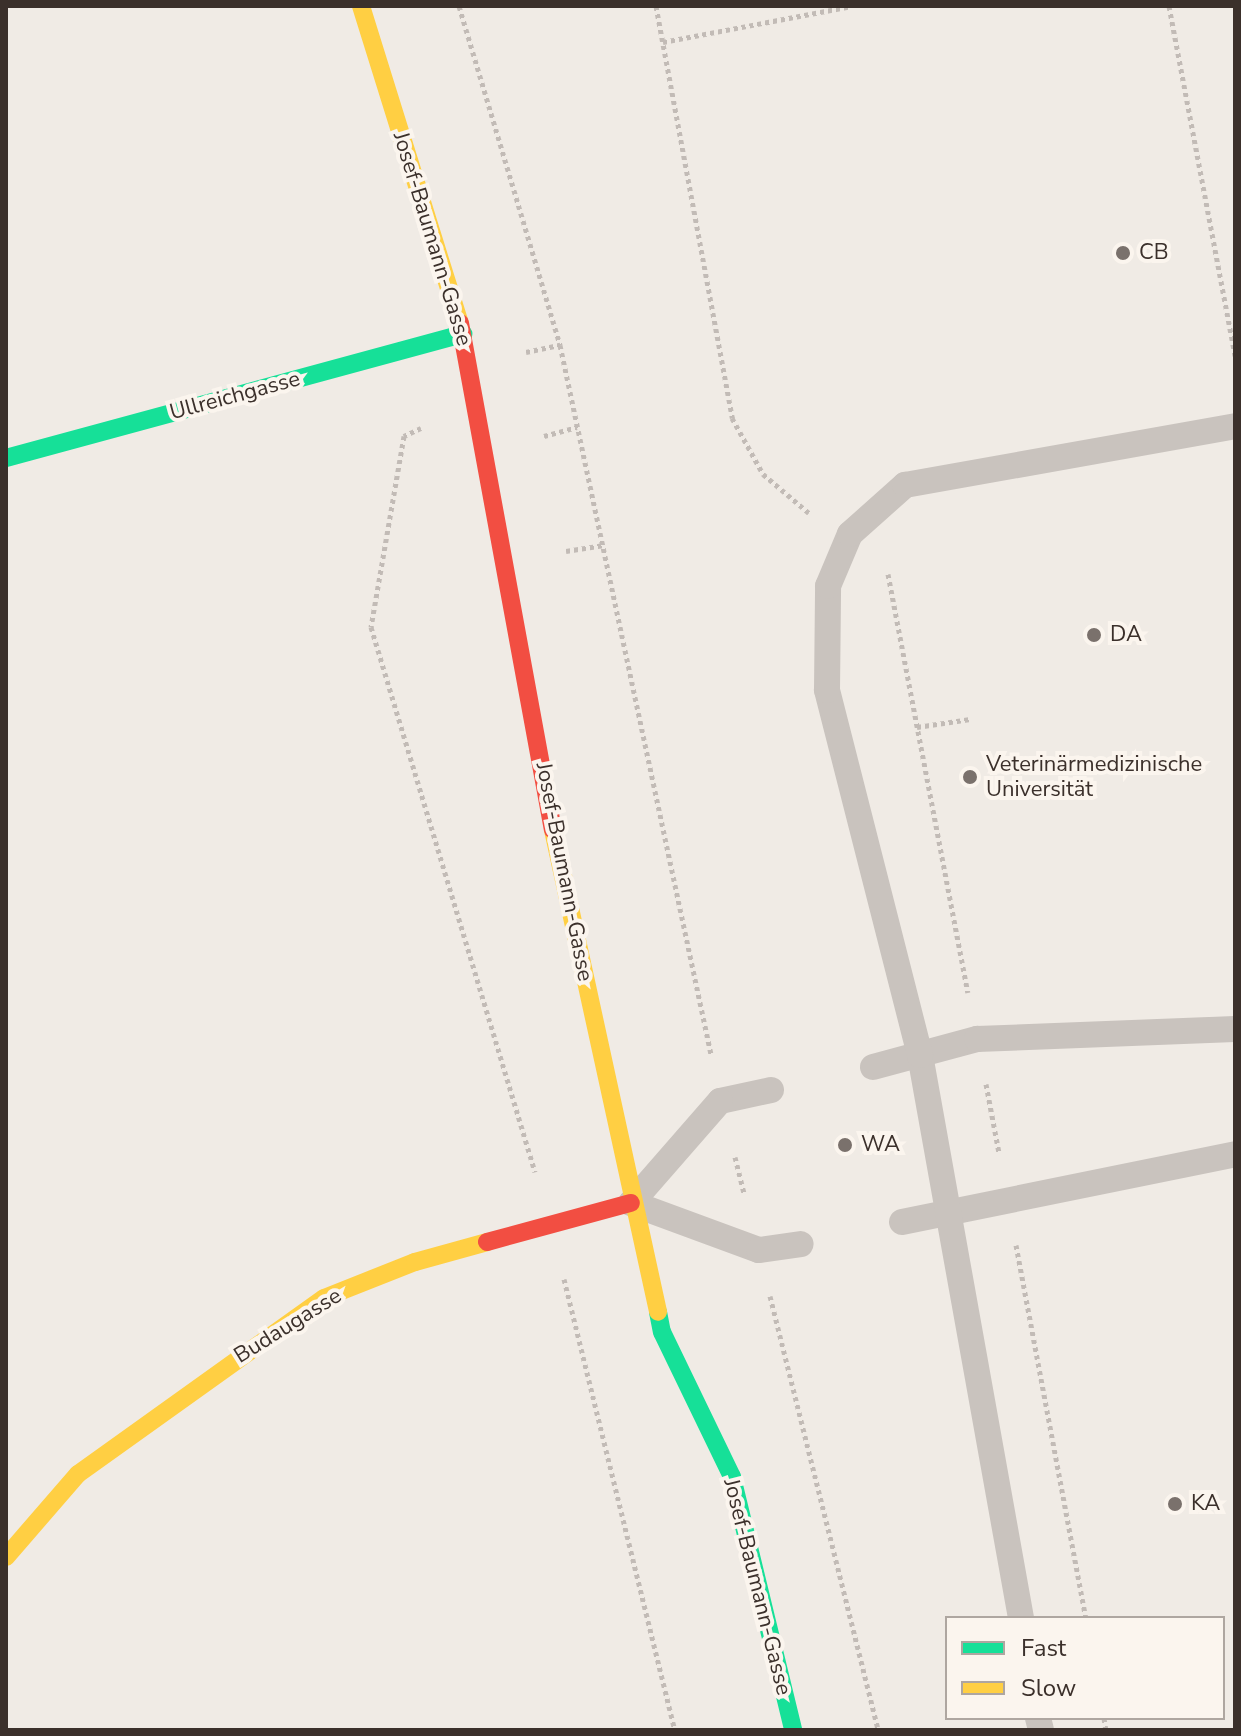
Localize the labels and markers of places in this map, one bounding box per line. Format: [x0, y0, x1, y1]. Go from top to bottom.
place label: CB [1139, 240, 1169, 266]
marker: CB [1114, 244, 1132, 262]
place label: DA [1110, 622, 1142, 648]
marker: DA [1085, 626, 1103, 644]
place label: Veterinärmedizinische Universität [986, 751, 1202, 802]
marker: Veterinärmedizinische Universität [961, 768, 979, 786]
place label: WA [861, 1132, 900, 1158]
marker: WA [836, 1136, 854, 1154]
place label: KA [1191, 1491, 1220, 1517]
marker: KA [1166, 1495, 1184, 1513]

